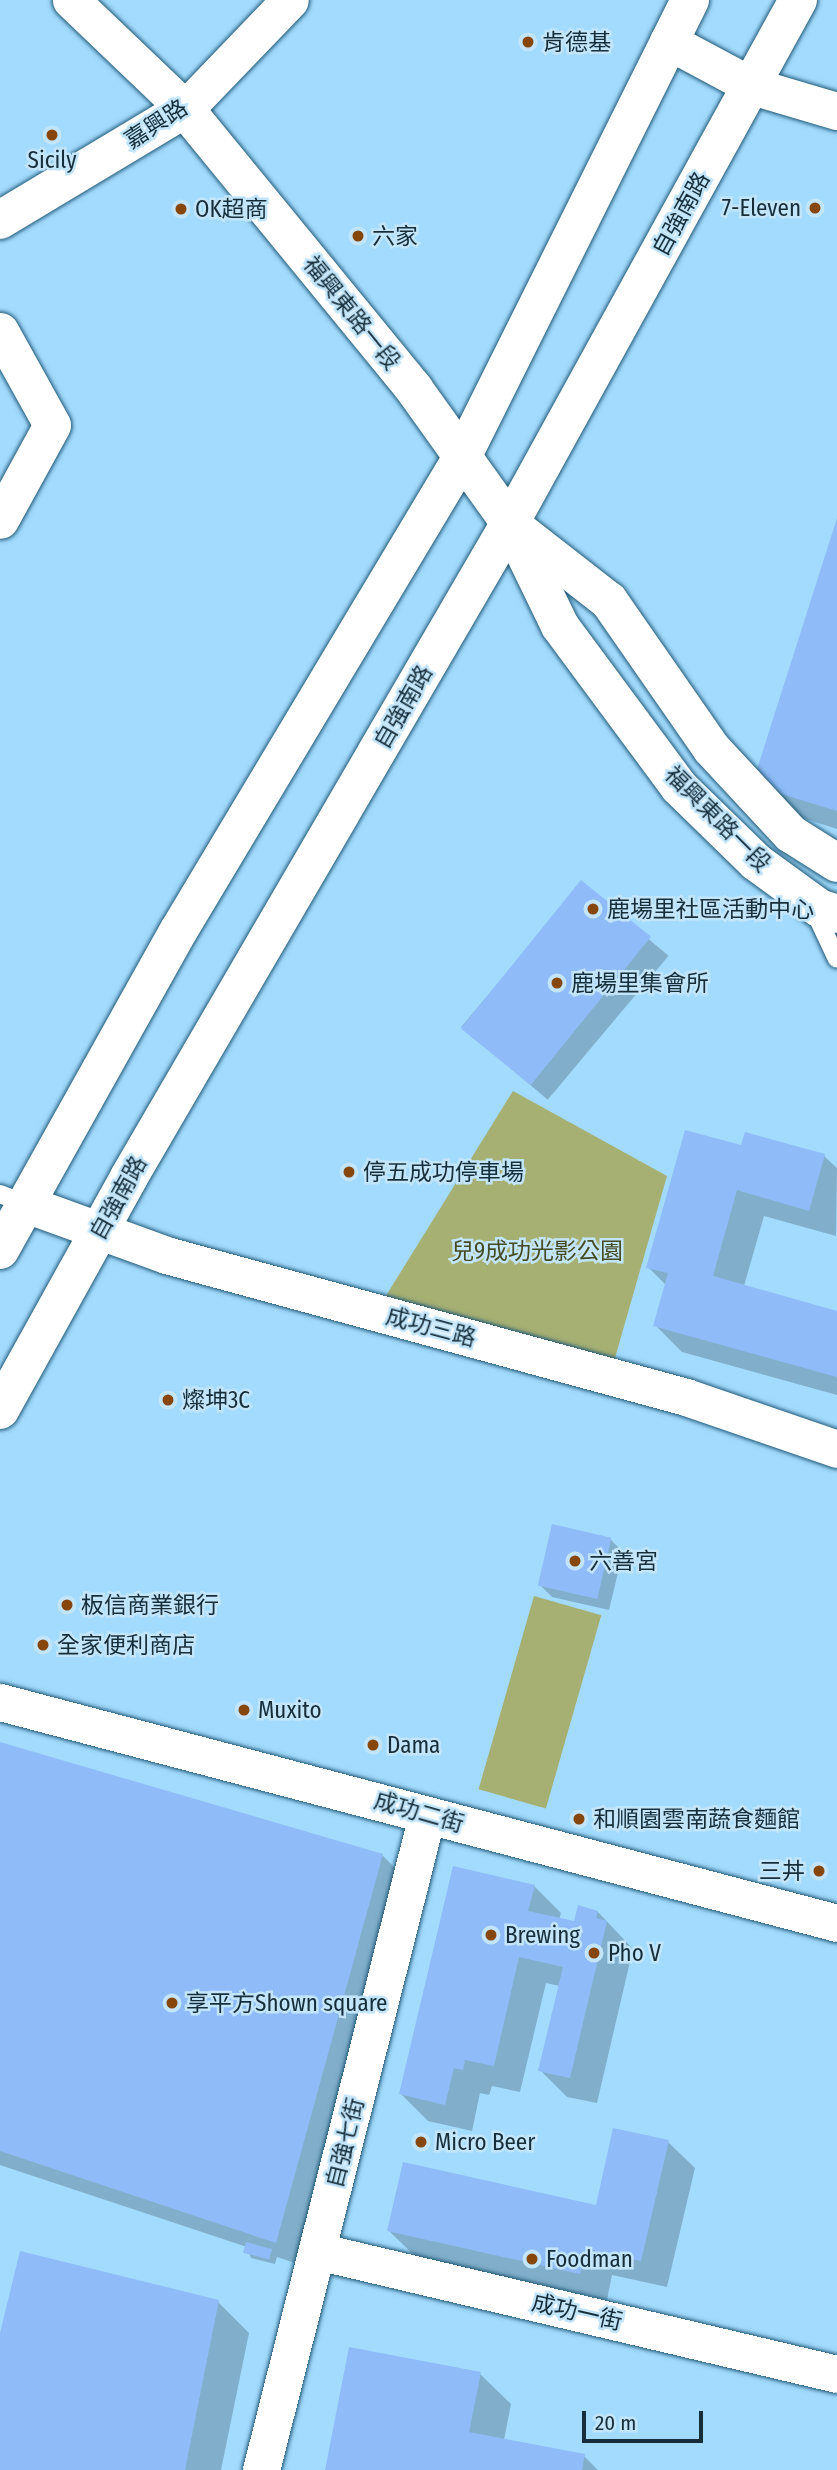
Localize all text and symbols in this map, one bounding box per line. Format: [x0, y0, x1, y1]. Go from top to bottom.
place label: 肯德基 [542, 28, 611, 56]
marker: 肯德基 [520, 34, 536, 50]
street label: 嘉興路 [120, 94, 192, 154]
marker: Sicily [44, 127, 60, 143]
place label: Sicily [28, 146, 76, 174]
street label: 自強南路 [647, 167, 715, 261]
place label: 7-Eleven [722, 194, 801, 222]
place label: OK超商 [195, 195, 268, 223]
marker: 7-Eleven [807, 200, 823, 216]
marker: OK超商 [173, 201, 189, 217]
place label: 六家 [372, 222, 418, 250]
marker: 六家 [350, 228, 366, 244]
street label: 福興東路一段 [298, 251, 406, 375]
street label: 自強南路 [368, 660, 438, 754]
street label: 福興東路一段 [659, 760, 777, 878]
place label: 鹿場里社區活動中心 [607, 895, 814, 923]
marker: 鹿場里社區活動中心 [585, 901, 601, 917]
place label: 鹿場里集會所 [571, 969, 709, 997]
marker: 鹿場里集會所 [549, 975, 565, 991]
street label: 自強南路 [84, 1151, 152, 1245]
place label: 停五成功停車場 [363, 1158, 524, 1186]
marker: 停五成功停車場 [341, 1164, 357, 1180]
park label: 兒9成功光影公園 [451, 1237, 623, 1265]
street label: 成功三路 [383, 1302, 479, 1352]
place label: 燦坤3C [182, 1386, 250, 1414]
marker: 燦坤3C [160, 1392, 176, 1408]
place label: 六善宮 [589, 1547, 658, 1575]
marker: 六善宮 [567, 1553, 583, 1569]
place label: 板信商業銀行 [81, 1591, 219, 1619]
marker: 板信商業銀行 [59, 1597, 75, 1613]
place label: 全家便利商店 [57, 1631, 195, 1659]
marker: 全家便利商店 [35, 1637, 51, 1653]
place label: Muxito [258, 1696, 322, 1724]
marker: Muxito [236, 1702, 252, 1718]
place label: Dama [387, 1731, 440, 1759]
marker: Dama [365, 1737, 381, 1753]
street label: 成功二街 [371, 1786, 467, 1838]
place label: 和順園雲南蔬食麵館 [593, 1805, 800, 1833]
marker: 和順園雲南蔬食麵館 [571, 1811, 587, 1827]
place label: 三丼 [759, 1857, 805, 1885]
marker: 三丼 [811, 1863, 827, 1879]
place label: Brewing [505, 1921, 580, 1949]
marker: Brewing [483, 1927, 499, 1943]
place label: Pho V [608, 1939, 661, 1967]
marker: Pho V [586, 1945, 602, 1961]
place label: 享平方Shown square [186, 1989, 387, 2017]
marker: 享平方Shown square [164, 1995, 180, 2011]
street label: 自強七街 [320, 2095, 370, 2191]
place label: Micro Beer [435, 2128, 535, 2156]
marker: Micro Beer [413, 2134, 429, 2150]
place label: Foodman [546, 2245, 633, 2273]
marker: Foodman [524, 2251, 540, 2267]
street label: 成功一街 [529, 2288, 625, 2336]
scale bar [585, 2396, 706, 2440]
text: 20 m [595, 2410, 636, 2436]

